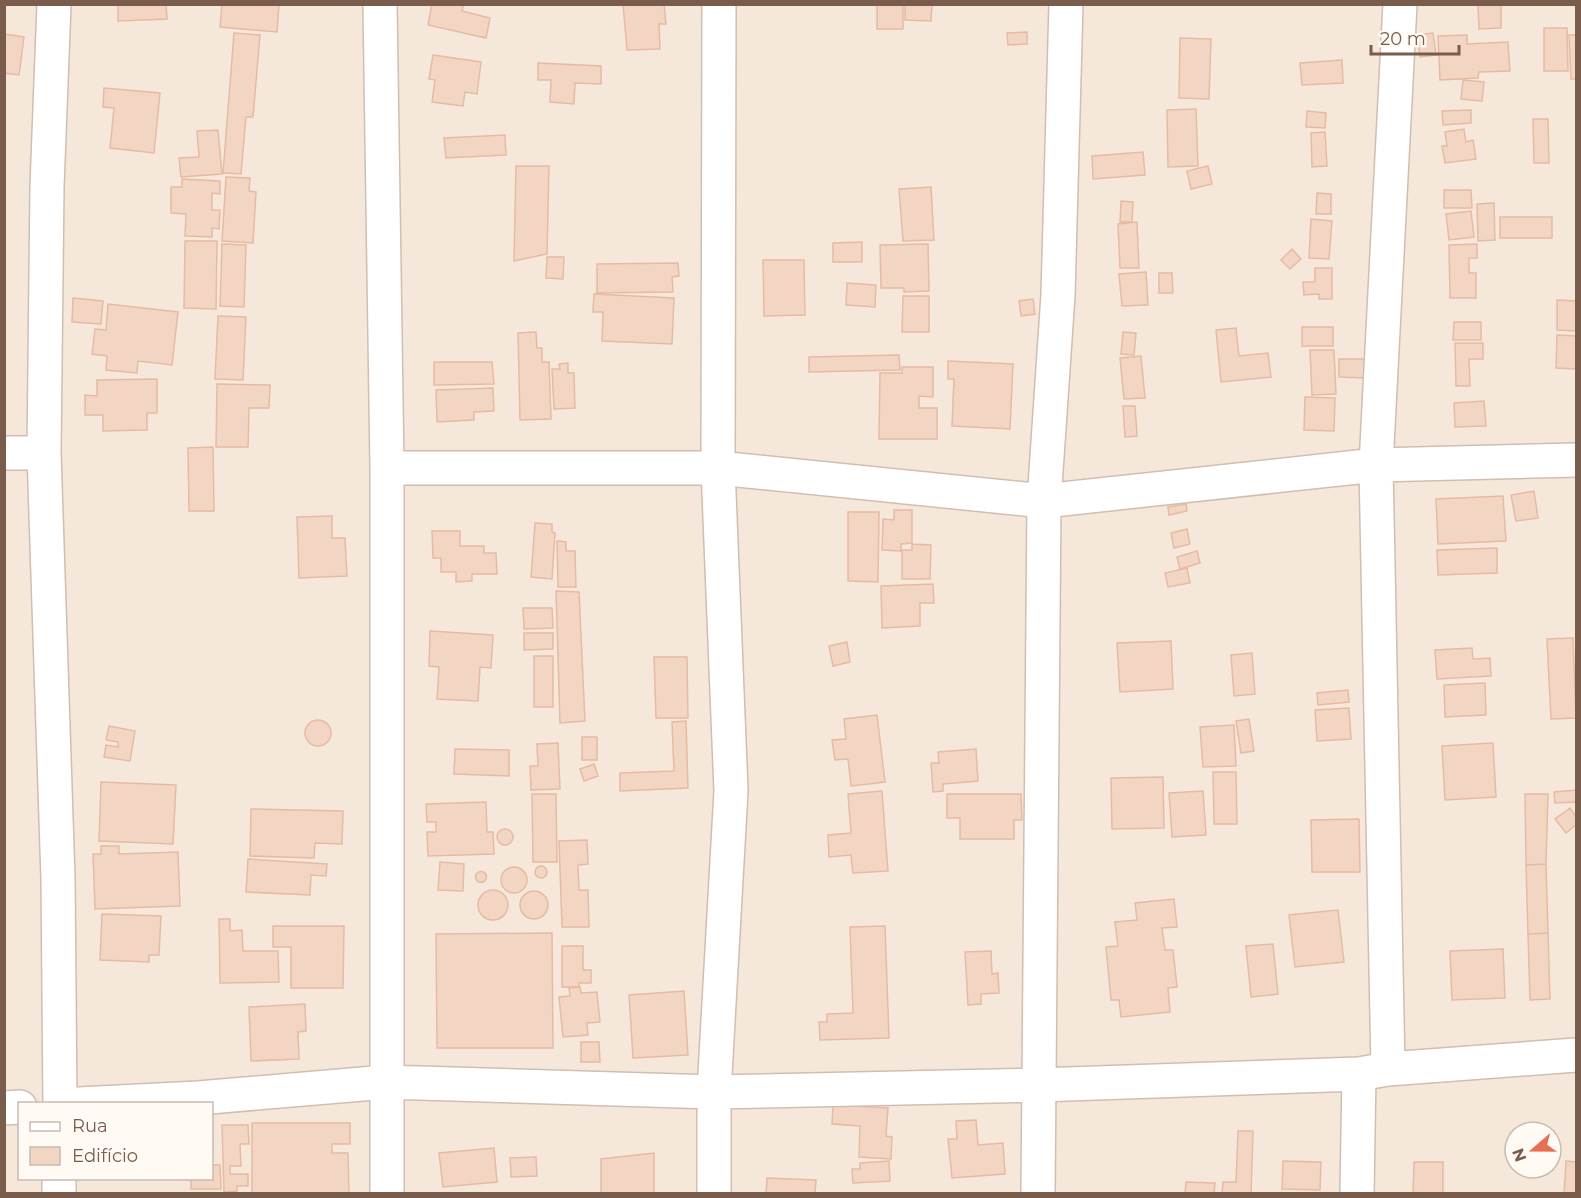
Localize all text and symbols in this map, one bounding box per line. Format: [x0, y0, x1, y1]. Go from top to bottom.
scale bar [1371, 18, 1460, 56]
text: 20 m [1380, 28, 1426, 50]
legend [18, 1102, 213, 1180]
text: Rua [72, 1115, 108, 1137]
north arrow [1503, 1120, 1563, 1180]
text: Edifício [72, 1145, 138, 1167]
text: N [1508, 1146, 1531, 1164]

